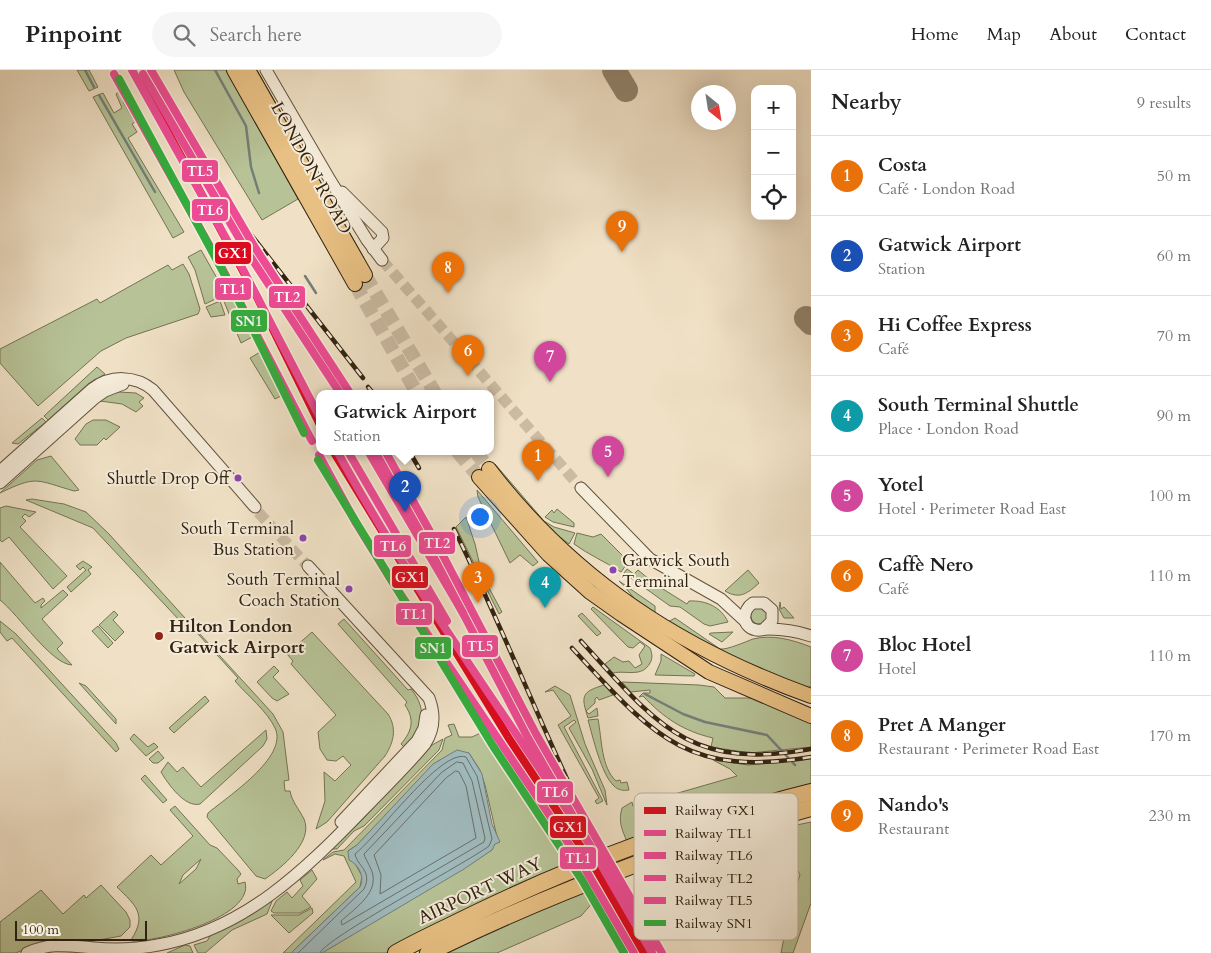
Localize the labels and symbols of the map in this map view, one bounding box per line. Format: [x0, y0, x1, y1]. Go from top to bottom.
north arrow [691, 85, 736, 130]
street label: LONDON ROAD [264, 97, 358, 239]
line badge: TL5 [181, 159, 219, 183]
text: TL5 [187, 162, 213, 181]
line badge: TL6 [191, 198, 229, 222]
text: TL6 [197, 201, 223, 220]
pin: 9 [606, 211, 638, 252]
line badge: GX1 [214, 241, 252, 265]
text: GX1 [218, 244, 248, 263]
pin: 8 [432, 252, 464, 293]
line badge: TL1 [214, 277, 252, 301]
text: TL1 [220, 280, 246, 299]
line badge: TL2 [268, 285, 306, 309]
text: TL2 [274, 288, 300, 307]
line badge: SN1 [230, 309, 268, 333]
text: SN1 [236, 312, 262, 331]
pin: 6 [452, 335, 484, 376]
pin: 7 [534, 341, 566, 382]
pin: 5 [592, 436, 624, 477]
pin: 1 [522, 440, 554, 481]
place label: Shuttle Drop Off [107, 467, 232, 490]
pin: 2 [389, 471, 421, 512]
marker: Shuttle Drop Off [233, 473, 243, 483]
your location [467, 504, 493, 530]
place label: South Terminal Bus Station [181, 517, 295, 561]
line badge: TL2 [418, 531, 456, 555]
marker: South Terminal Bus Station [298, 533, 308, 543]
line badge: TL6 [373, 534, 412, 558]
text: TL2 [424, 534, 450, 553]
text: TL6 [380, 537, 406, 556]
place label: Gatwick South Terminal [622, 549, 730, 593]
pin: 3 [462, 562, 494, 603]
line badge: GX1 [391, 565, 429, 589]
marker: Gatwick South Terminal [608, 565, 618, 575]
pin: 4 [529, 567, 561, 608]
place label: South Terminal Coach Station [227, 568, 341, 612]
text: GX1 [395, 568, 425, 587]
marker: South Terminal Coach Station [344, 584, 354, 594]
line badge: TL1 [395, 602, 433, 626]
text: TL1 [401, 605, 427, 624]
place label: Hilton London Gatwick Airport [169, 614, 305, 660]
marker: Hilton London Gatwick Airport [153, 630, 165, 642]
line badge: TL5 [461, 634, 499, 658]
line badge: SN1 [414, 636, 452, 660]
text: TL5 [467, 637, 493, 656]
text: SN1 [420, 639, 446, 658]
line badge: TL6 [536, 780, 574, 804]
text: TL6 [542, 783, 568, 802]
legend [634, 793, 798, 940]
text: Railway GX1 [675, 801, 756, 820]
line badge: GX1 [549, 815, 587, 839]
text: GX1 [553, 818, 583, 837]
text: Railway TL1 [675, 824, 753, 843]
line badge: TL1 [559, 846, 597, 870]
text: Railway TL6 [675, 846, 753, 865]
text: TL1 [565, 849, 591, 868]
street label: AIRPORT WAY [414, 851, 547, 931]
text: Railway TL2 [675, 869, 753, 888]
text: Railway TL5 [675, 891, 753, 910]
text: Railway SN1 [675, 914, 753, 933]
scale bar [15, 918, 148, 941]

